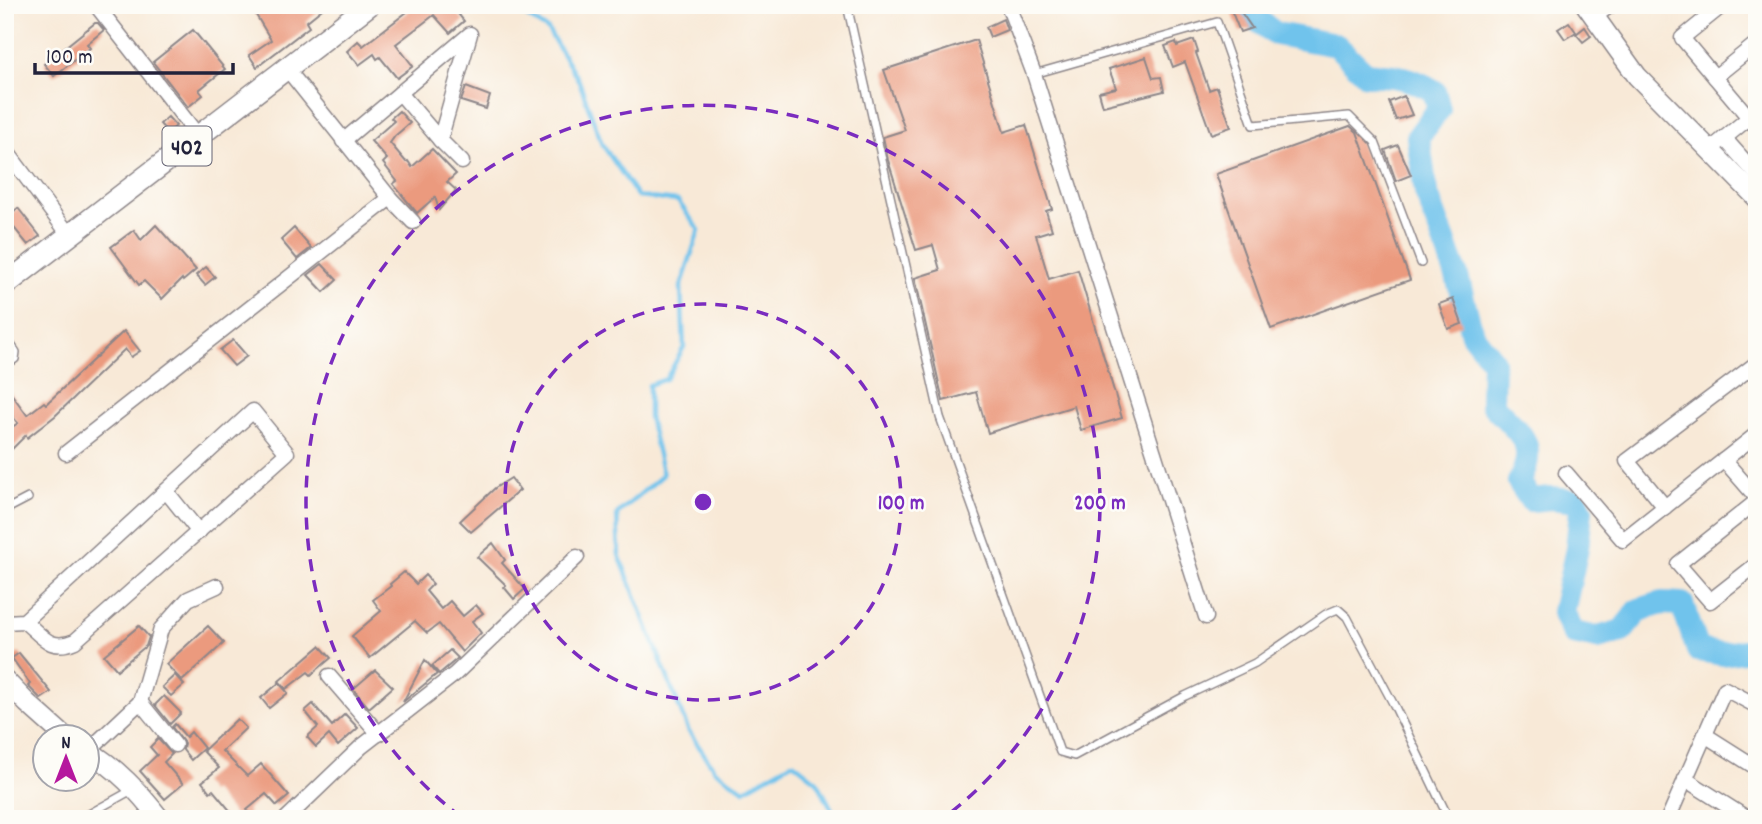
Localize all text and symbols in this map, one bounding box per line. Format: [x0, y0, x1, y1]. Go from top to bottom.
scale bar [35, 32, 233, 76]
text: 100 m [46, 44, 93, 74]
road number: 402 [162, 127, 212, 166]
centre of rings [691, 490, 715, 514]
text: 100 m [878, 490, 924, 520]
text: 200 m [1074, 490, 1126, 520]
north arrow [32, 722, 102, 792]
text: N [61, 731, 71, 758]

